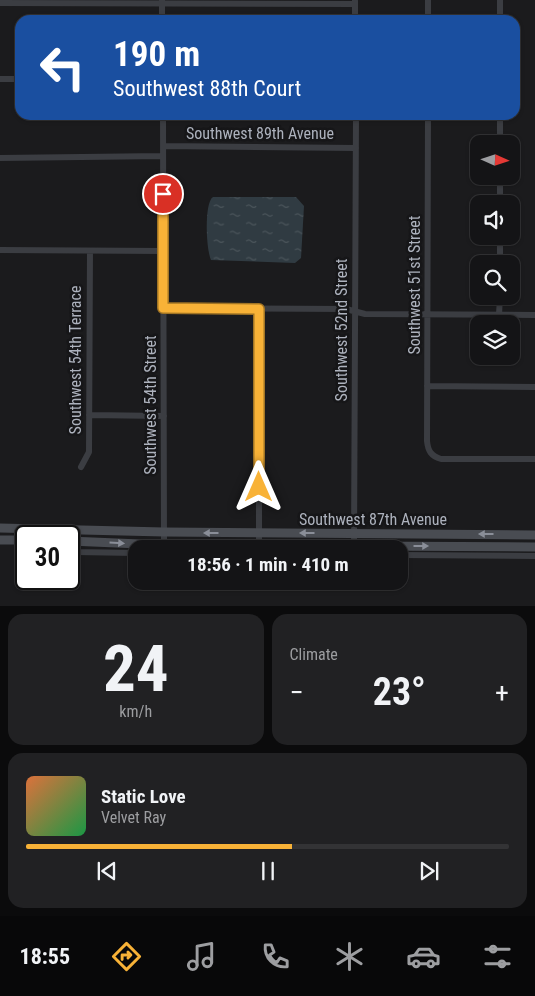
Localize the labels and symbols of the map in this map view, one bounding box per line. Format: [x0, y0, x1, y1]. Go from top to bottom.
street label: Southwest 89th Avenue [186, 124, 334, 143]
north arrow [470, 135, 520, 185]
pin [142, 173, 184, 215]
street label: Southwest 51st Street [405, 215, 424, 355]
street label: Southwest 52nd Street [332, 258, 351, 401]
street label: Southwest 54th Terrace [66, 286, 85, 434]
street label: Southwest 54th Street [141, 335, 160, 475]
position arrow [232, 460, 284, 512]
street label: Southwest 87th Avenue [299, 510, 447, 529]
speed limit sign: 30 [15, 525, 80, 590]
one-way arrow [203, 529, 219, 537]
one-way arrow [298, 529, 314, 537]
one-way arrow [478, 530, 494, 538]
one-way arrow [109, 540, 125, 548]
one-way arrow [413, 542, 429, 550]

